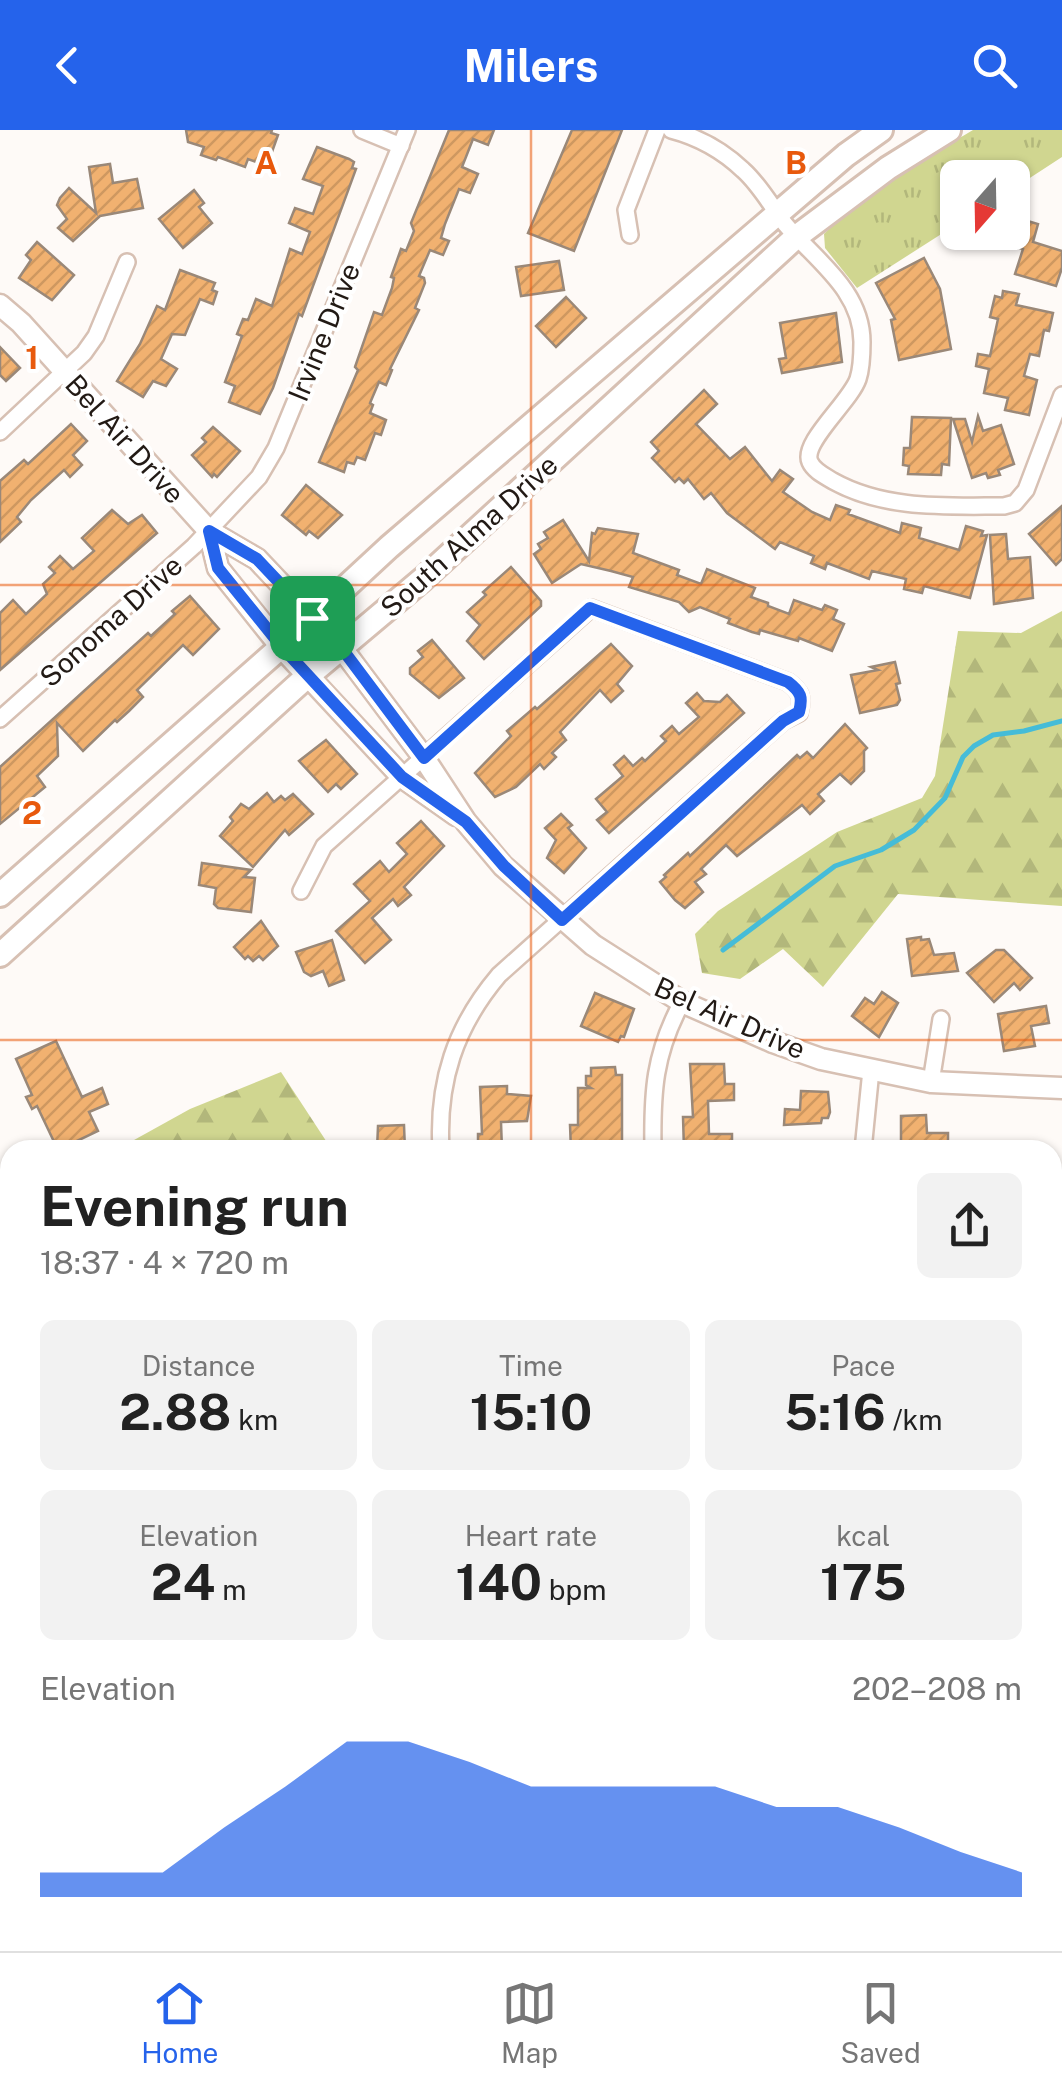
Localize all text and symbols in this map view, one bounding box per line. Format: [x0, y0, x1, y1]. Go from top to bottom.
icon: back [40, 38, 95, 93]
icon: search [967, 38, 1022, 93]
text: Milers [463, 39, 599, 92]
text: A [254, 144, 278, 181]
text: B [785, 144, 807, 181]
north arrow [940, 160, 1030, 250]
map controls [940, 160, 1030, 250]
street label: Irvine Drive [281, 258, 366, 406]
text: 1 [25, 339, 39, 376]
street label: Bel Air Drive [59, 368, 192, 510]
street label: South Alma Drive [374, 448, 564, 624]
street label: Sonoma Drive [33, 548, 189, 693]
pin [270, 576, 355, 661]
icon: arrive [285, 591, 340, 646]
text: 2 [22, 794, 42, 831]
street label: Bel Air Drive [650, 970, 811, 1066]
button: share [917, 1173, 1022, 1278]
text: Evening run [40, 1174, 349, 1238]
text: 18:37 · 4 × 720 m [40, 1244, 289, 1281]
text: Distance [142, 1349, 255, 1382]
text: Time [499, 1349, 563, 1382]
text: Pace [831, 1349, 895, 1382]
text: 2.88 [119, 1382, 231, 1441]
text: 15:10 [470, 1382, 592, 1441]
text: 5:16 [784, 1382, 886, 1441]
text: km [231, 1403, 278, 1436]
text: /km [886, 1403, 942, 1436]
text: Elevation [139, 1519, 258, 1552]
text: Heart rate [465, 1519, 597, 1552]
text: kcal [836, 1519, 890, 1552]
text: 24 [151, 1552, 215, 1611]
text: 140 [456, 1552, 542, 1611]
text: 175 [820, 1552, 907, 1611]
text: m [215, 1573, 246, 1606]
text: bpm [542, 1573, 606, 1606]
text: Elevation [40, 1670, 176, 1707]
text: 202–208 m [852, 1670, 1022, 1707]
tab: Home [141, 1976, 218, 2069]
tab: Map [501, 1976, 558, 2069]
tab: Saved [841, 1976, 921, 2069]

